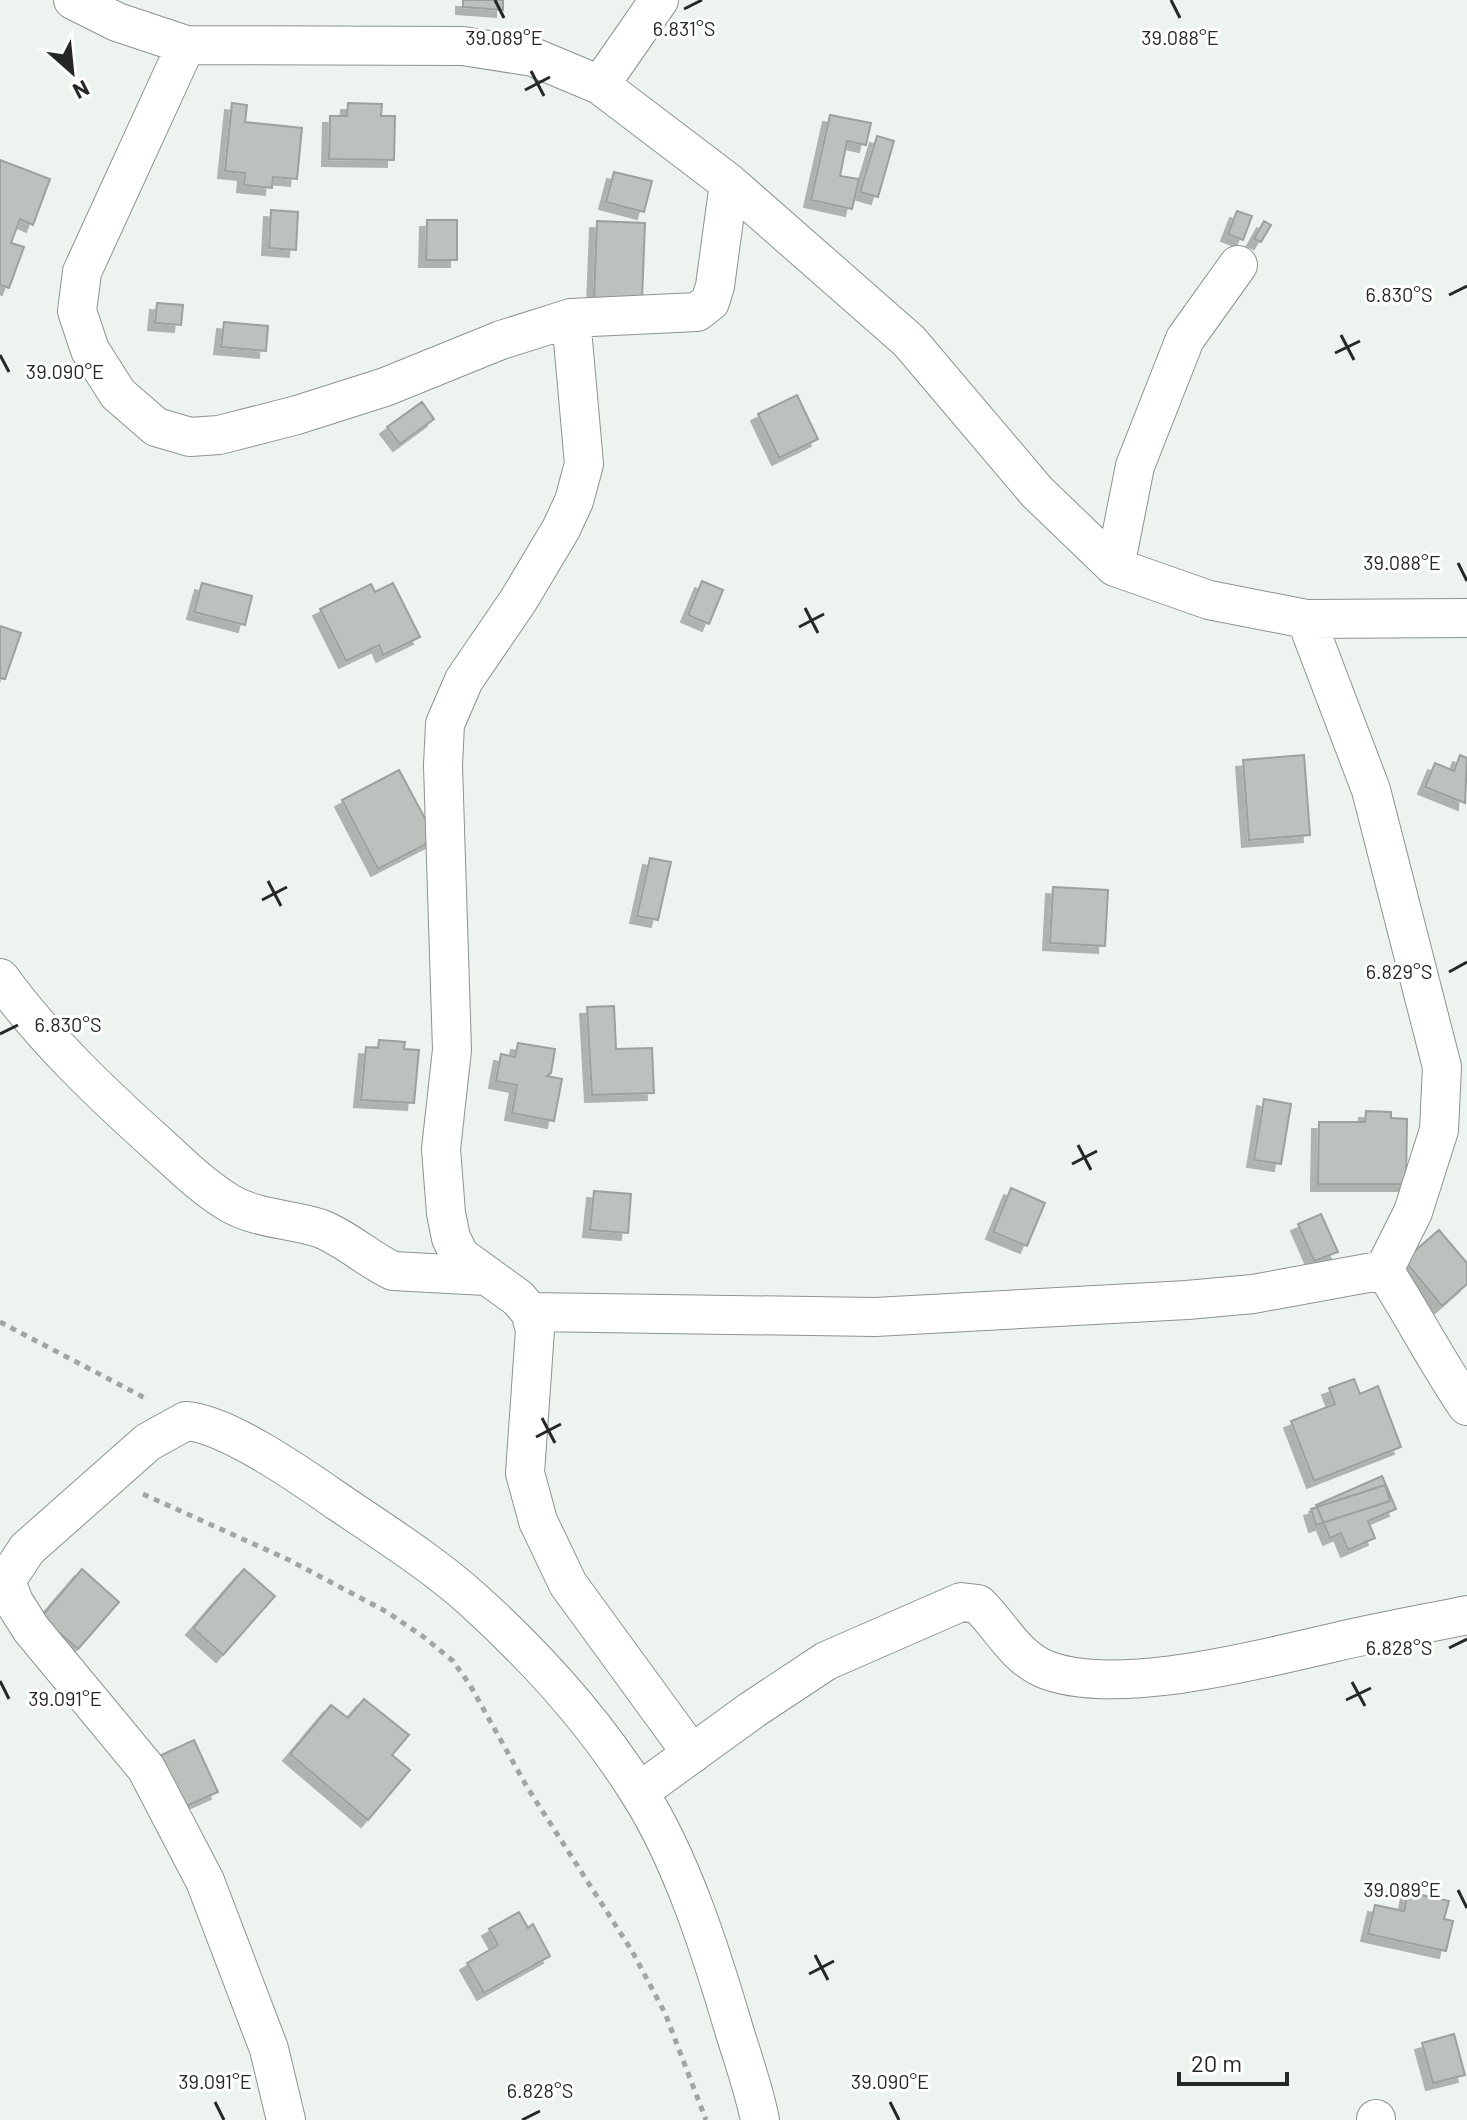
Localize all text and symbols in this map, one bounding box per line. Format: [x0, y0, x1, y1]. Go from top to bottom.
text: 6.831°S [653, 16, 715, 40]
text: 39.089°E [465, 25, 543, 49]
text: 39.088°E [1141, 25, 1219, 49]
north arrow [32, 32, 112, 112]
text: N [69, 76, 94, 106]
text: 6.830°S [1365, 282, 1433, 306]
text: 39.090°E [26, 359, 104, 383]
text: 39.088°E [1363, 550, 1441, 574]
text: 6.829°S [1366, 959, 1432, 983]
text: 6.830°S [34, 1012, 102, 1036]
text: 6.828°S [1366, 1635, 1432, 1659]
text: 39.091°E [28, 1686, 102, 1710]
text: 39.089°E [1363, 1877, 1441, 1901]
scale bar [1179, 2036, 1287, 2086]
text: 20 m [1191, 2048, 1242, 2077]
text: 39.091°E [178, 2069, 252, 2093]
text: 39.090°E [851, 2069, 929, 2093]
text: 6.828°S [507, 2078, 573, 2102]

